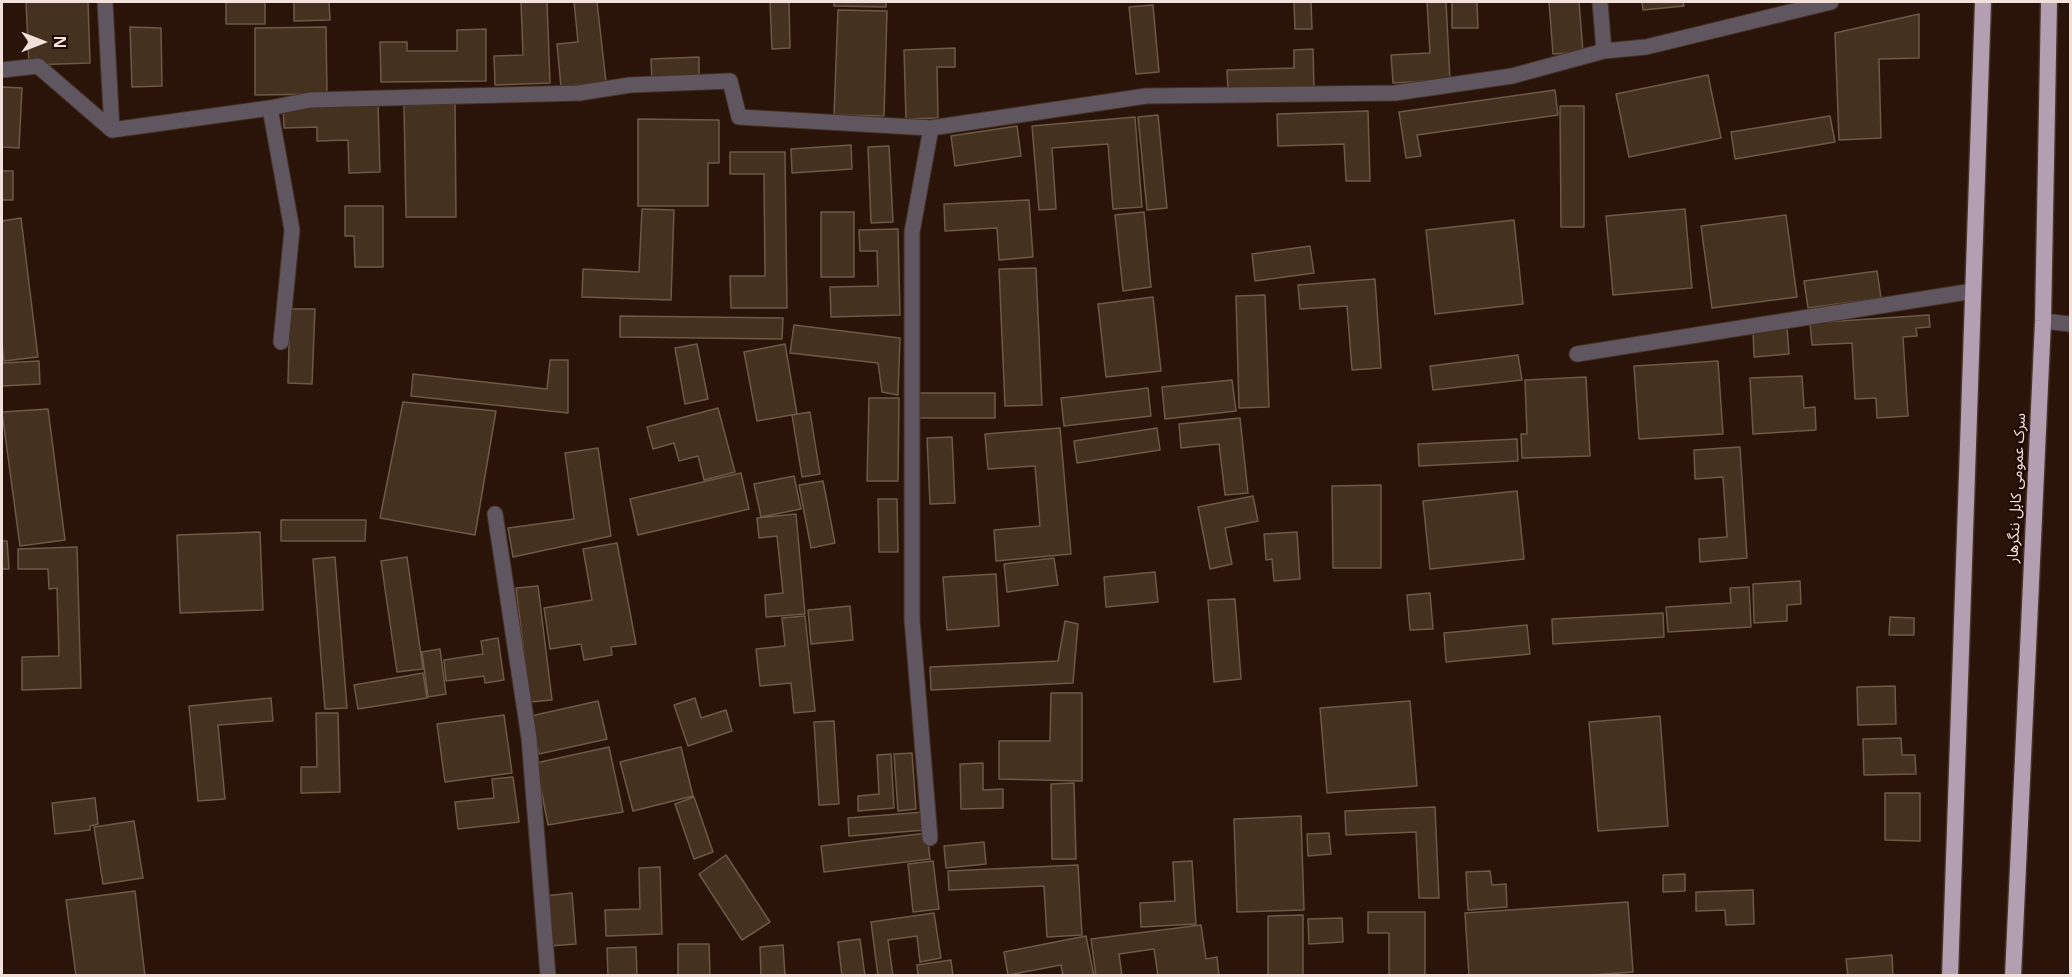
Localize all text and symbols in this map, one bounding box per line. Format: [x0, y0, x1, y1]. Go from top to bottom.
north arrow [12, 12, 72, 72]
text: N [49, 35, 71, 49]
street label: سرک عمومی کابل ننگرهار [2004, 412, 2030, 564]

